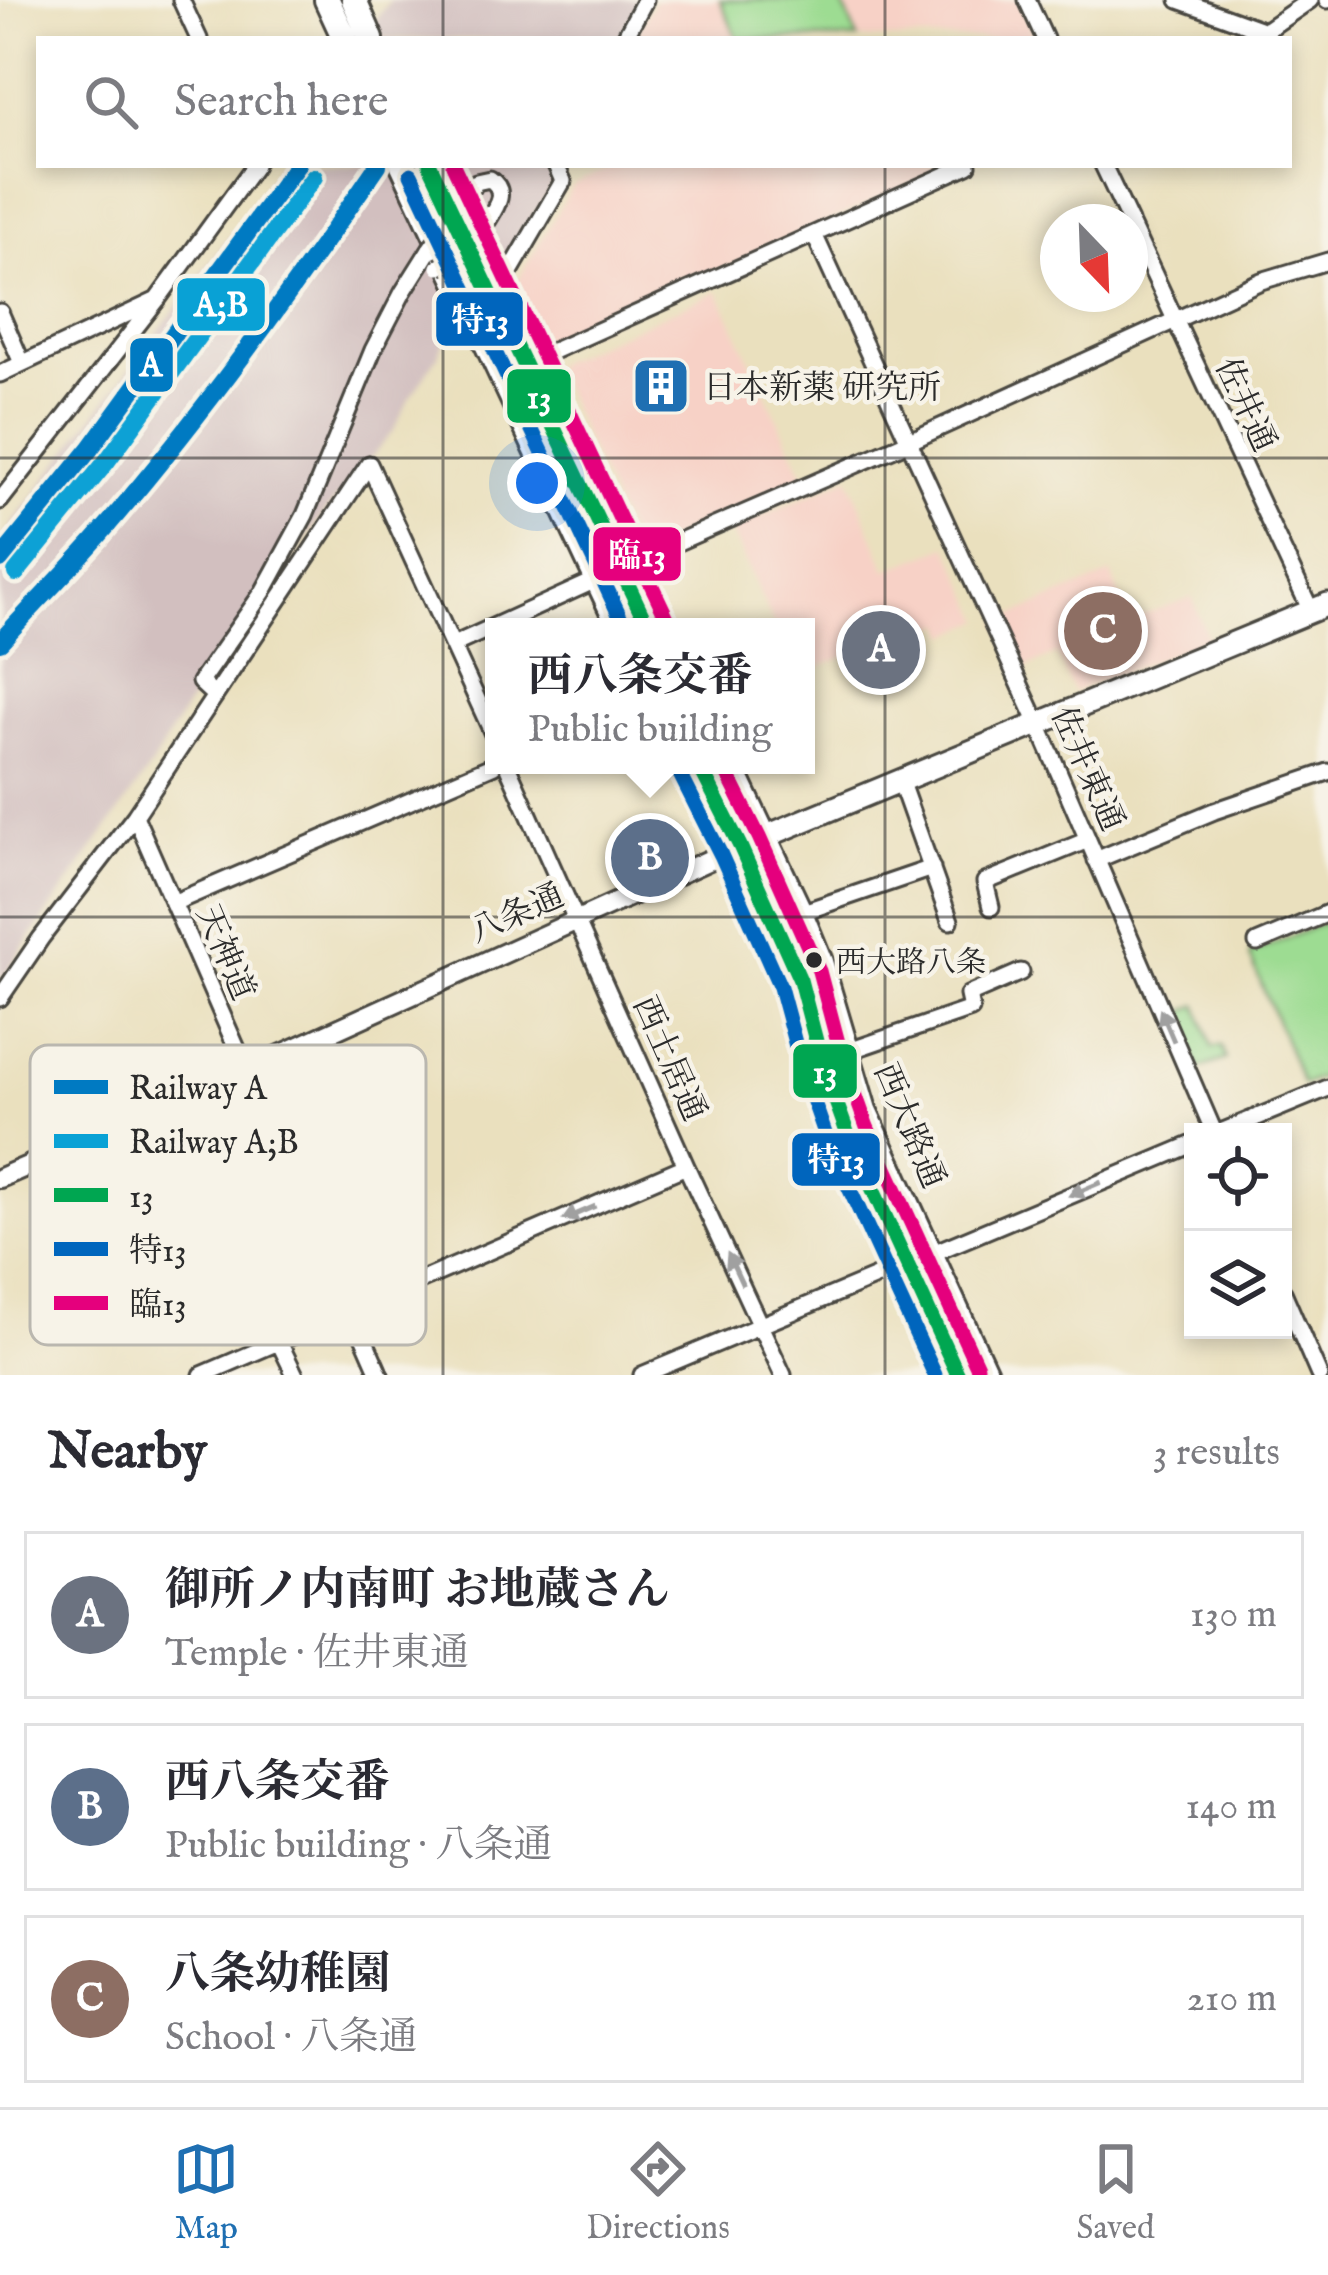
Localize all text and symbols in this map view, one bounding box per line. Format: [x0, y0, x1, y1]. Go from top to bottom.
search box [36, 36, 1292, 168]
icon: search [78, 69, 144, 135]
text: Search here [174, 74, 388, 131]
north arrow [1040, 204, 1148, 312]
line badge: A;B [175, 276, 267, 333]
text: A;B [192, 286, 248, 328]
line badge: 特13 [434, 290, 525, 348]
text: 特13 [451, 301, 509, 343]
line badge: A [128, 336, 175, 394]
text: A [138, 346, 164, 388]
street label: 佐井通 [1204, 352, 1284, 459]
building icon: 日本新薬 研究所 [630, 355, 692, 417]
line badge: 13 [505, 367, 573, 425]
place label: 日本新薬 研究所 [703, 368, 941, 410]
text: 13 [527, 378, 551, 420]
your location [507, 453, 567, 513]
line badge: 臨13 [591, 525, 683, 583]
text: 臨13 [608, 536, 666, 578]
pin: C [1064, 586, 1142, 676]
pin: A [842, 605, 920, 695]
popup [485, 618, 815, 774]
text: 西八条交番 [528, 649, 753, 706]
street label: 佐井東通 [1040, 700, 1132, 838]
text: Public building [528, 706, 772, 755]
pin: B [611, 813, 689, 903]
street label: 八条通 [463, 875, 571, 954]
street label: 天神道 [186, 899, 263, 1007]
place label: 西大路八条 [836, 945, 986, 983]
marker: 西大路八条 [803, 949, 825, 971]
street label: 西土居通 [622, 990, 714, 1128]
one-way arrow [1157, 1007, 1177, 1042]
line badge: 13 [791, 1042, 859, 1100]
legend [30, 1045, 426, 1345]
text: 13 [813, 1053, 837, 1095]
street label: 西大路通 [863, 1057, 953, 1195]
text: Railway A [129, 1069, 267, 1111]
text: Railway A;B [129, 1123, 299, 1165]
map controls [1184, 1123, 1292, 1339]
button: locate [1184, 1123, 1292, 1231]
line badge: 特13 [790, 1131, 882, 1188]
text: 特13 [807, 1141, 865, 1183]
text: 13 [129, 1177, 154, 1219]
one-way arrow [1067, 1180, 1103, 1199]
one-way arrow [561, 1203, 596, 1223]
text: 特13 [129, 1231, 187, 1273]
button: layers [1184, 1231, 1292, 1339]
one-way arrow [725, 1251, 745, 1286]
text: 臨13 [129, 1285, 187, 1327]
text: Nearby [48, 1421, 207, 1486]
text: 3 results [1153, 1429, 1280, 1478]
text: 御所ノ内南町 お地蔵さん [165, 1563, 670, 1620]
text: A [77, 1591, 103, 1640]
text: 130 m [1190, 1591, 1277, 1640]
text: Temple · 佐井東通 [165, 1630, 469, 1679]
text: 西八条交番 [165, 1755, 390, 1812]
text: B [77, 1783, 103, 1832]
text: 140 m [1186, 1783, 1277, 1832]
text: Public building · 八条通 [165, 1822, 552, 1871]
text: 八条幼稚園 [165, 1947, 390, 2004]
text: C [76, 1975, 104, 2024]
text: 210 m [1187, 1975, 1277, 2024]
text: School · 八条通 [165, 2014, 418, 2063]
tab: Map [173, 2136, 239, 2250]
tab: Directions [586, 2136, 730, 2250]
tab: Saved [1077, 2136, 1155, 2250]

